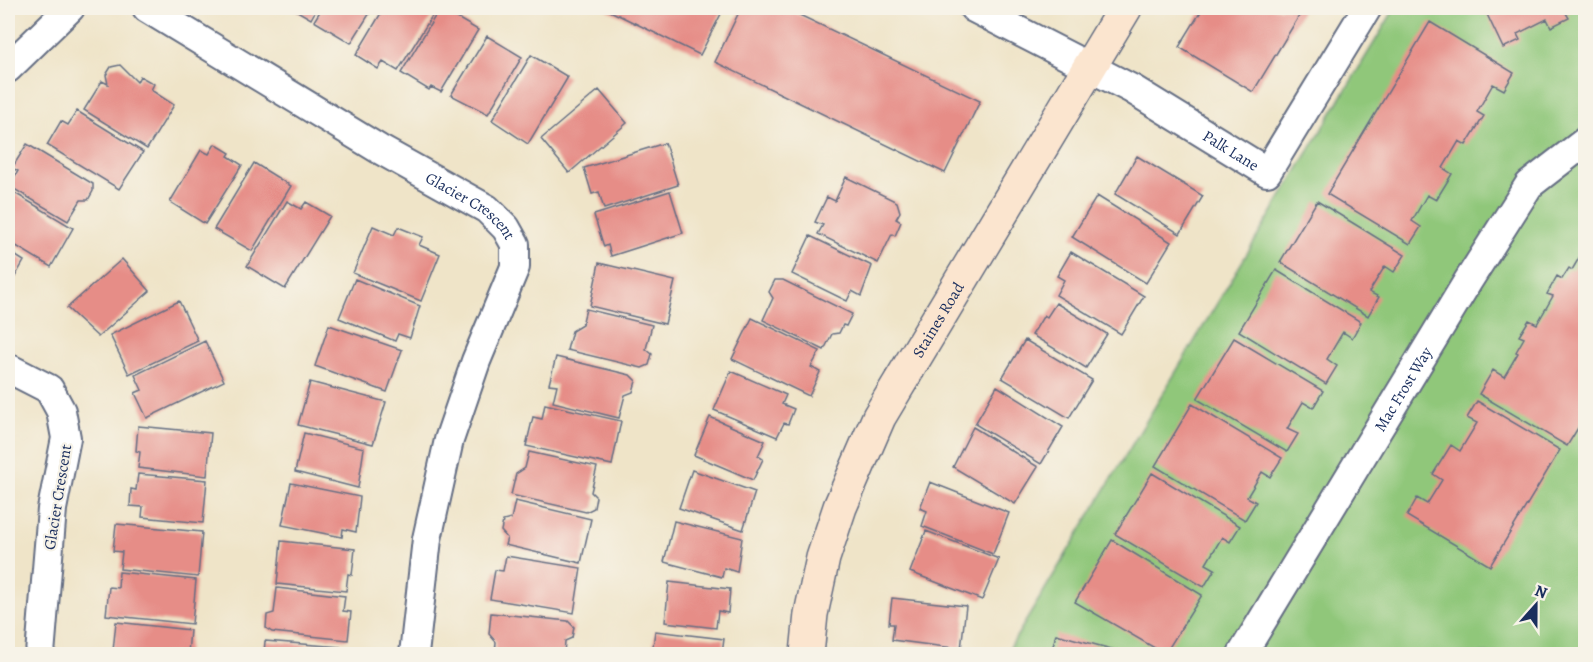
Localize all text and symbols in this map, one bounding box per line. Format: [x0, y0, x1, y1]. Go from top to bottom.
street label: Palk Lane [1198, 125, 1263, 177]
street label: Glacier Crescent [421, 167, 520, 244]
street label: Staines Road [907, 278, 970, 362]
street label: Mac Frost Way [1369, 342, 1438, 436]
street label: Glacier Crescent [39, 443, 77, 552]
north arrow [1506, 575, 1566, 635]
text: N [1532, 580, 1551, 604]

